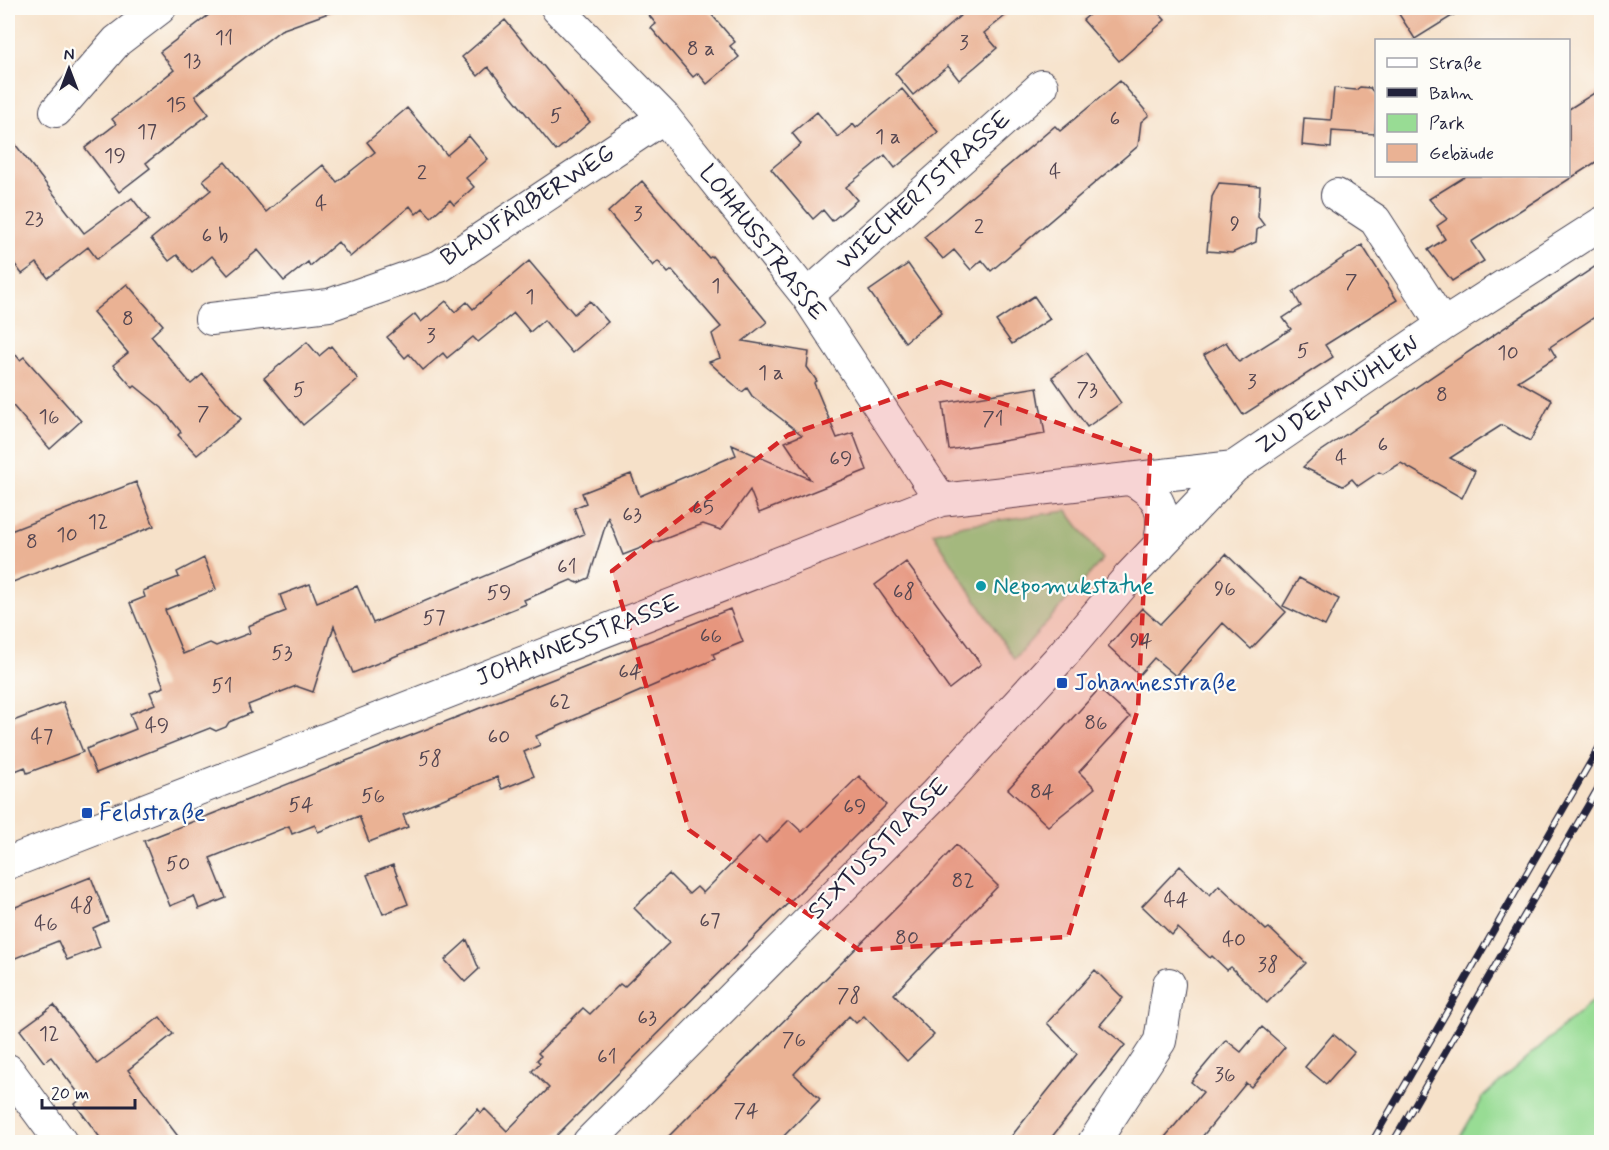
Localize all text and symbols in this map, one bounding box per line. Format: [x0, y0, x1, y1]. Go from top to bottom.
house number: 11 [215, 24, 233, 52]
house number: 3 [959, 29, 969, 57]
house number: 8 a [687, 35, 715, 63]
north arrow [39, 39, 99, 99]
legend [1375, 39, 1570, 177]
text: N [64, 45, 74, 66]
house number: 13 [183, 47, 201, 75]
text: Straße [1429, 52, 1482, 76]
text: Bahn [1429, 82, 1473, 106]
house number: 15 [166, 91, 186, 119]
house number: 5 [550, 102, 562, 130]
street label: WIECHERTSTRASSE [830, 104, 1018, 278]
house number: 6 [1110, 105, 1120, 133]
text: Park [1429, 112, 1465, 136]
house number: 17 [137, 118, 157, 146]
house number: 1 a [875, 123, 901, 151]
street label: BLAUFÄRBERWEG [435, 138, 621, 274]
house number: 19 [104, 142, 126, 170]
text: Gebäude [1429, 142, 1494, 166]
house number: 4 [1049, 158, 1061, 186]
house number: 2 [417, 159, 427, 187]
street label: LOHAUSSTRASSE [691, 159, 833, 327]
house number: 4 [315, 190, 327, 218]
house number: 3 [633, 200, 643, 228]
house number: 23 [24, 205, 44, 233]
house number: 9 [1230, 210, 1240, 238]
house number: 2 [974, 213, 984, 241]
house number: 6 b [202, 222, 228, 250]
house number: 7 [1345, 268, 1358, 296]
house number: 1 [711, 272, 721, 300]
house number: 1 [525, 283, 535, 311]
house number: 8 [122, 305, 134, 333]
house number: 3 [426, 322, 436, 350]
street label: ZU DEN MÜHLEN [1250, 329, 1426, 462]
house number: 5 [1297, 337, 1309, 365]
house number: 10 [1497, 339, 1519, 367]
house number: 1 a [758, 359, 784, 387]
house number: 3 [1247, 368, 1257, 396]
house number: 5 [293, 376, 305, 404]
house number: 73 [1076, 376, 1098, 404]
house number: 8 [1436, 381, 1448, 409]
house number: 7 [197, 400, 210, 428]
house number: 16 [39, 403, 60, 431]
house number: 71 [982, 405, 1004, 433]
house number: 6 [1378, 431, 1388, 459]
house number: 4 [1335, 444, 1347, 472]
house number: 69 [829, 445, 853, 473]
house number: 65 [692, 494, 714, 522]
house number: 63 [622, 501, 642, 529]
house number: 12 [88, 508, 108, 536]
house number: 10 [56, 521, 78, 549]
house number: 8 [26, 528, 38, 556]
house number: 61 [557, 553, 577, 581]
place label: Nepomukstatue [993, 571, 1154, 602]
house number: 96 [1214, 575, 1236, 603]
house number: 68 [893, 578, 915, 606]
house number: 59 [486, 579, 512, 607]
marker: Nepomukstatue [974, 579, 988, 593]
street label: JOHANNESSTRASSE [472, 588, 684, 694]
house number: 57 [422, 604, 446, 632]
house number: 66 [700, 622, 722, 650]
house number: 94 [1129, 627, 1153, 655]
house number: 53 [271, 639, 293, 667]
house number: 64 [618, 658, 642, 686]
place label: Johannesstraße [1074, 668, 1237, 699]
house number: 51 [211, 672, 233, 700]
marker: Johannesstraße [1055, 676, 1069, 690]
house number: 62 [549, 688, 571, 716]
house number: 86 [1084, 709, 1108, 737]
house number: 49 [145, 712, 169, 740]
house number: 47 [31, 723, 53, 751]
house number: 60 [488, 723, 510, 751]
house number: 58 [418, 745, 442, 773]
street label: SIXTUSSTRASSE [801, 771, 957, 927]
house number: 84 [1030, 778, 1055, 806]
house number: 56 [361, 782, 385, 810]
house number: 54 [288, 791, 314, 819]
house number: 69 [843, 793, 867, 821]
place label: Feldstraße [99, 798, 206, 829]
marker: Feldstraße [80, 806, 94, 820]
house number: 50 [166, 850, 190, 878]
house number: 82 [952, 867, 974, 895]
house number: 44 [1164, 886, 1189, 914]
house number: 48 [70, 892, 94, 920]
house number: 67 [699, 907, 721, 935]
house number: 46 [34, 910, 58, 938]
house number: 80 [895, 924, 919, 952]
house number: 40 [1222, 926, 1246, 954]
house number: 38 [1258, 951, 1279, 979]
house number: 78 [837, 982, 861, 1010]
house number: 63 [637, 1004, 657, 1032]
house number: 12 [39, 1020, 59, 1048]
house number: 76 [782, 1026, 806, 1054]
house number: 61 [597, 1043, 617, 1071]
house number: 36 [1214, 1061, 1236, 1089]
scale bar [42, 1072, 135, 1110]
text: 20 m [51, 1082, 89, 1106]
house number: 74 [733, 1097, 759, 1125]

